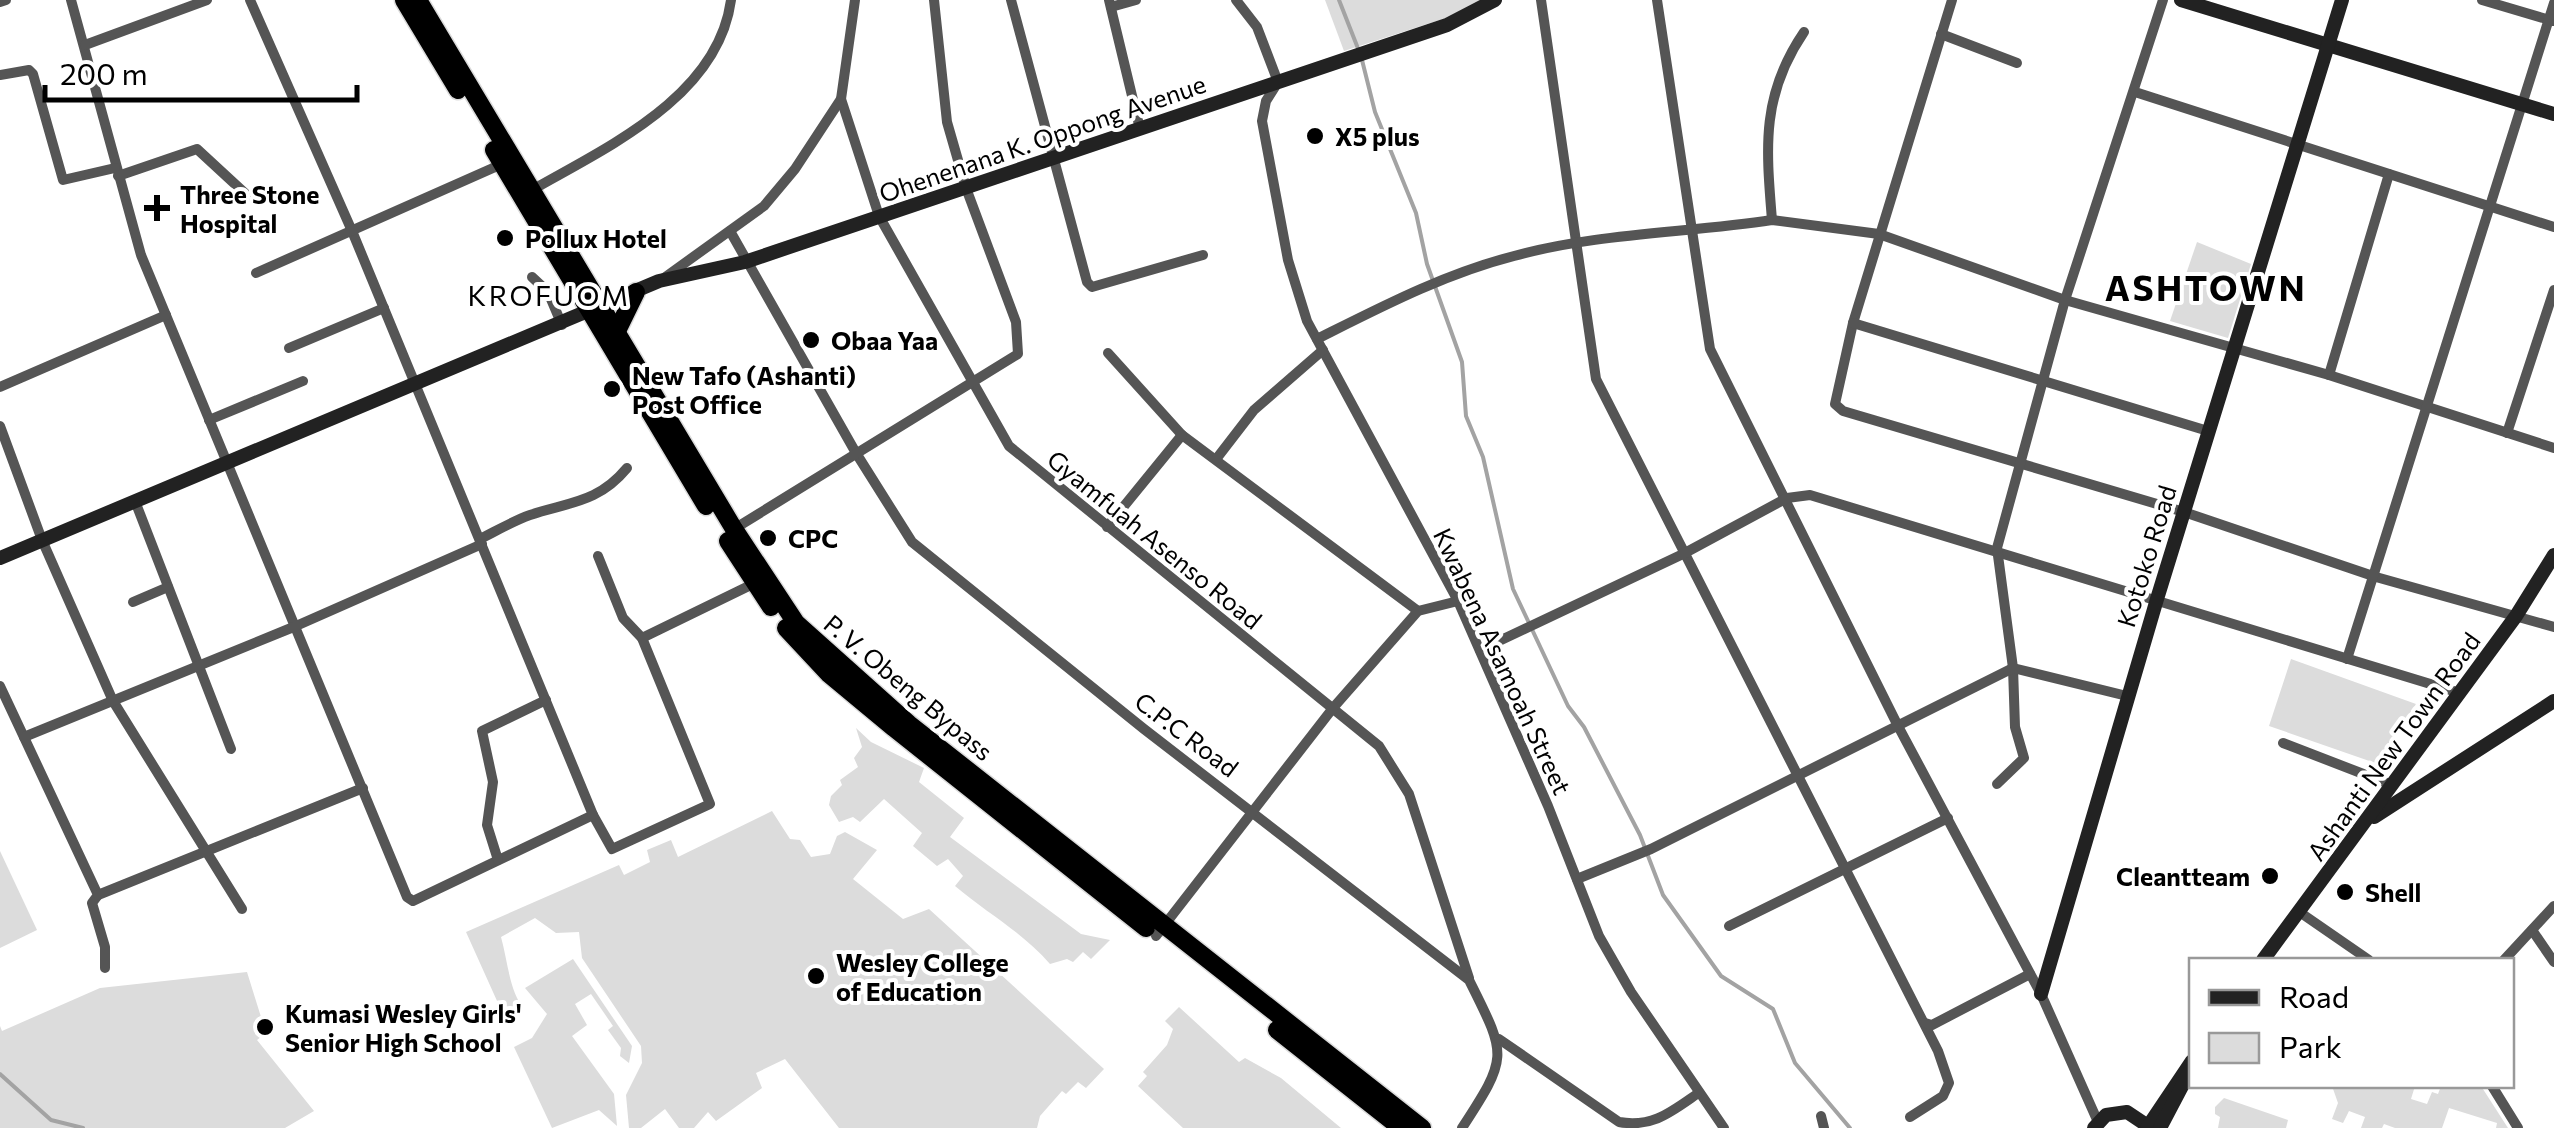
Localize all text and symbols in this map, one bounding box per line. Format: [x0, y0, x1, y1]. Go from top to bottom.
scale bar [45, 40, 358, 102]
text: 200 m [60, 54, 148, 91]
street label: Ohenenana K. Oppong Avenue [875, 68, 1209, 208]
place label: X5 plus [1335, 121, 1420, 151]
marker: X5 plus [1304, 125, 1326, 147]
place label: Three Stone Hospital [180, 179, 319, 238]
marker: Three Stone Hospital [144, 195, 170, 221]
place label: Pollux Hotel [525, 223, 667, 253]
marker: Pollux Hotel [494, 227, 516, 249]
district label: ASHTOWN [2105, 265, 2307, 308]
district label: KROFUOM [467, 278, 631, 312]
place label: Obaa Yaa [831, 325, 938, 355]
marker: Obaa Yaa [800, 329, 822, 351]
place label: New Tafo (Ashanti) Post Office [632, 360, 856, 419]
marker: New Tafo (Ashanti) Post Office [601, 378, 623, 400]
street label: Gyamfuah Asenso Road [1042, 443, 1268, 635]
street label: Kotoko Road [2110, 481, 2182, 631]
place label: CPC [788, 523, 838, 553]
street label: Kwabena Asamoah Street [1428, 523, 1578, 799]
marker: CPC [757, 527, 779, 549]
street label: P. V. Obeng Bypass [819, 608, 999, 766]
street label: Ashanti New Town Road [2300, 626, 2486, 866]
street label: C.P.C Road [1129, 685, 1245, 783]
place label: Cleantteam [2116, 861, 2250, 891]
marker: Cleantteam [2259, 865, 2281, 887]
place label: Shell [2365, 877, 2421, 907]
marker: Shell [2334, 881, 2356, 903]
place label: Wesley College of Education [836, 947, 1009, 1006]
legend [2189, 958, 2514, 1088]
marker: Wesley College of Education [805, 965, 827, 987]
text: Road [2279, 977, 2349, 1014]
place label: Kumasi Wesley Girls' Senior High School [285, 998, 522, 1057]
marker: Kumasi Wesley Girls' Senior High School [254, 1016, 276, 1038]
text: Park [2279, 1027, 2342, 1064]

